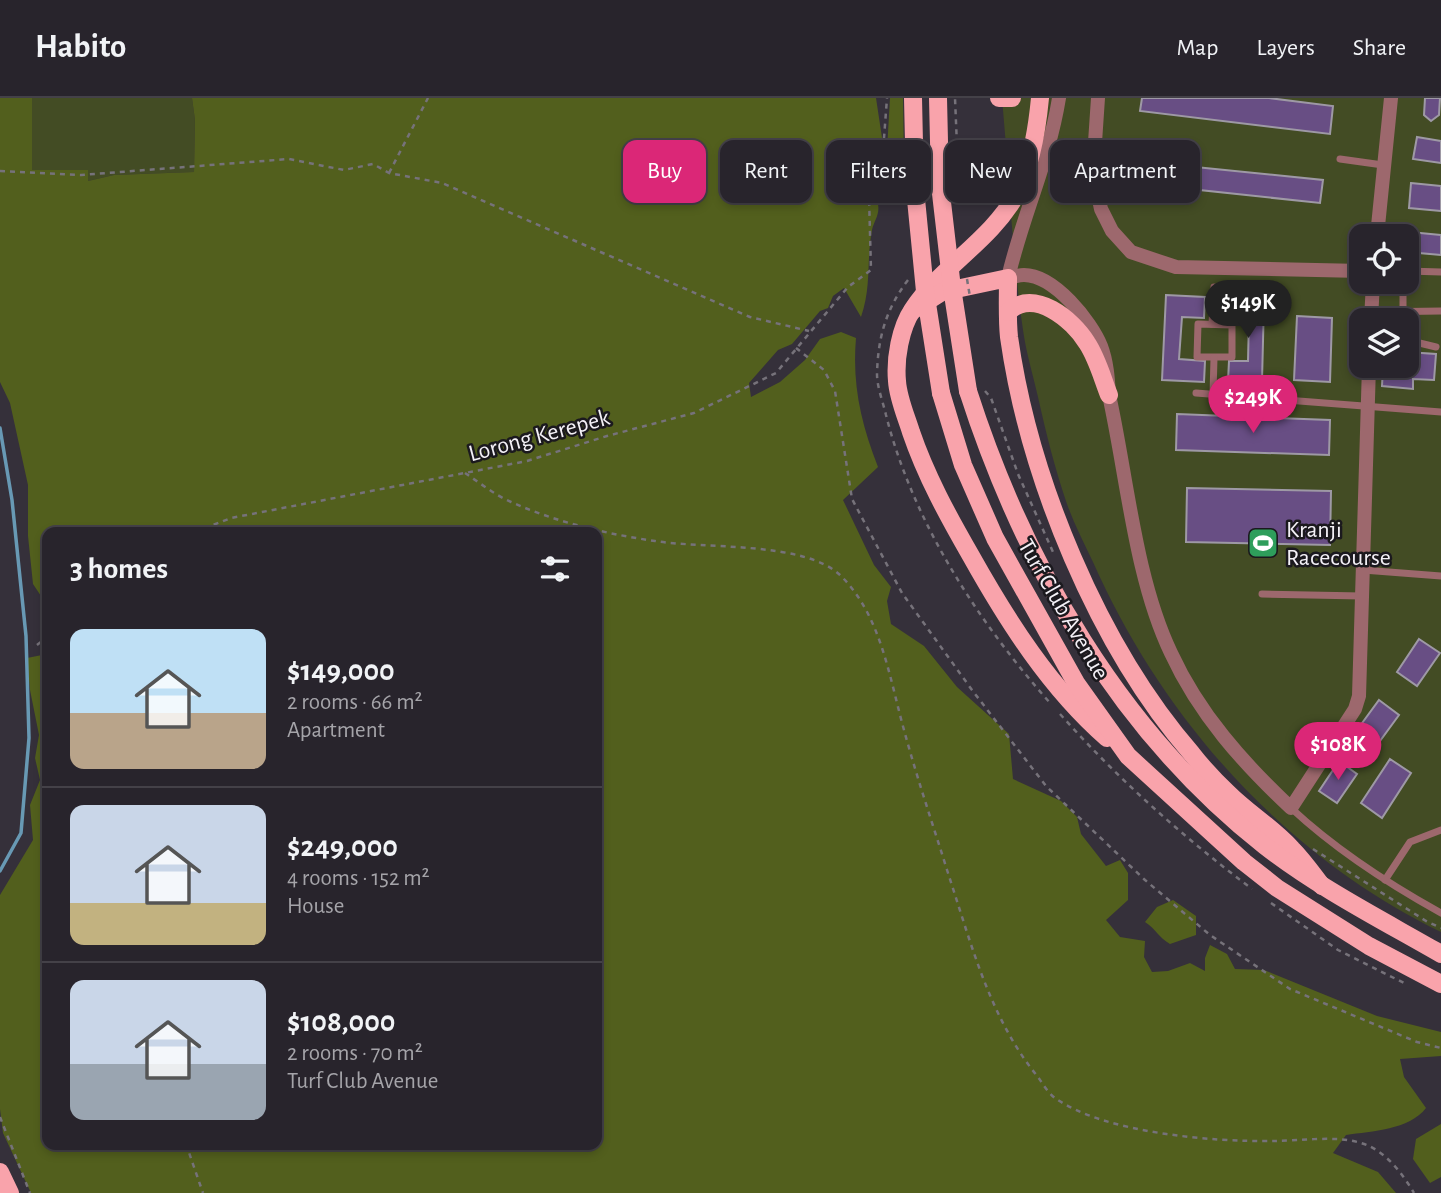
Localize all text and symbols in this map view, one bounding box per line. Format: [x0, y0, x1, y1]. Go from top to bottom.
text: Habito [35, 31, 126, 64]
text: Map [1176, 36, 1218, 60]
text: Layers [1256, 36, 1315, 60]
text: Share [1353, 36, 1406, 60]
chip: Buy [623, 140, 706, 203]
chip: Rent [720, 140, 812, 203]
chip: Filters [826, 140, 931, 203]
chip: New [945, 140, 1036, 203]
chip: Apartment [1050, 140, 1200, 203]
map controls [1349, 224, 1419, 378]
button: locate [1349, 224, 1419, 294]
pin: $149K [1199, 280, 1297, 340]
text: $149K [1221, 291, 1275, 314]
button: layers [1349, 308, 1419, 378]
pin: $249K [1204, 376, 1302, 435]
text: $249K [1224, 386, 1282, 409]
street label: Lorong Kerepek [466, 406, 613, 466]
place label: Kranji Racecourse [1286, 518, 1391, 570]
sports icon: Kranji Racecourse [1246, 526, 1280, 560]
street label: Turf Club Avenue [1013, 535, 1113, 684]
icon: filters [536, 550, 574, 588]
text: 3 homes [70, 554, 168, 584]
text: $149,000 [287, 656, 395, 686]
icon: home [126, 657, 210, 741]
text: 2 rooms · 66 m² [287, 691, 423, 714]
text: Apartment [287, 719, 385, 742]
pin: $108K [1289, 722, 1387, 782]
text: $108K [1310, 733, 1366, 756]
text: $249,000 [287, 832, 398, 862]
icon: home [126, 833, 210, 917]
text: 4 rooms · 152 m² [287, 867, 430, 890]
text: House [287, 895, 344, 918]
text: $108,000 [287, 1007, 395, 1037]
icon: home [126, 1008, 210, 1092]
text: 2 rooms · 70 m² [287, 1042, 423, 1065]
text: Turf Club Avenue [287, 1070, 438, 1093]

